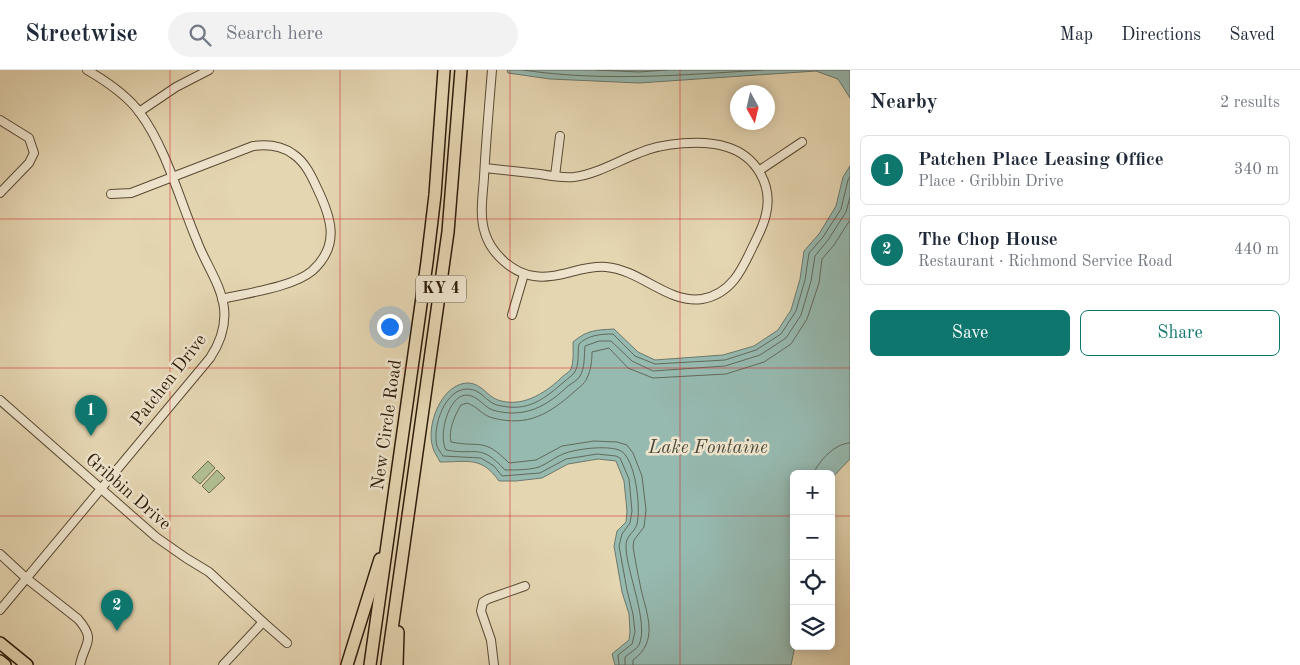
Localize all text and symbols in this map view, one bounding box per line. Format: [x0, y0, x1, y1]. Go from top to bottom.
search box [168, 12, 518, 57]
icon: search [186, 21, 214, 49]
text: Streetwise [25, 23, 138, 47]
text: Search here [226, 25, 323, 44]
text: Map [1060, 26, 1093, 44]
text: Directions [1121, 26, 1201, 44]
text: Saved [1229, 26, 1275, 44]
north arrow [730, 85, 775, 130]
text: Nearby [870, 92, 938, 113]
text: 2 results [1220, 95, 1280, 111]
text: Patchen Place Leasing Office [918, 151, 1164, 170]
text: 1 [882, 162, 892, 178]
text: 340 m [1234, 162, 1279, 178]
text: Place · Gribbin Drive [918, 174, 1064, 190]
text: The Chop House [918, 231, 1058, 250]
text: 2 [882, 242, 892, 258]
text: 440 m [1234, 242, 1279, 258]
text: Restaurant · Richmond Service Road [918, 254, 1173, 270]
road number: KY 4 [416, 275, 466, 302]
button: Save [870, 310, 1070, 356]
button: Share [1080, 310, 1280, 356]
your location [377, 314, 403, 340]
street label: Patchen Drive [128, 331, 210, 429]
street label: New Circle Road [369, 359, 405, 491]
pin: 1 [75, 395, 107, 436]
water label: Lake Fontaine [647, 439, 768, 458]
street label: Gribbin Drive [82, 450, 174, 534]
map controls [790, 470, 835, 650]
button: + [790, 470, 835, 515]
button: − [790, 515, 835, 560]
button: locate [790, 560, 835, 605]
pin: 2 [101, 590, 133, 631]
button: layers [790, 605, 835, 650]

